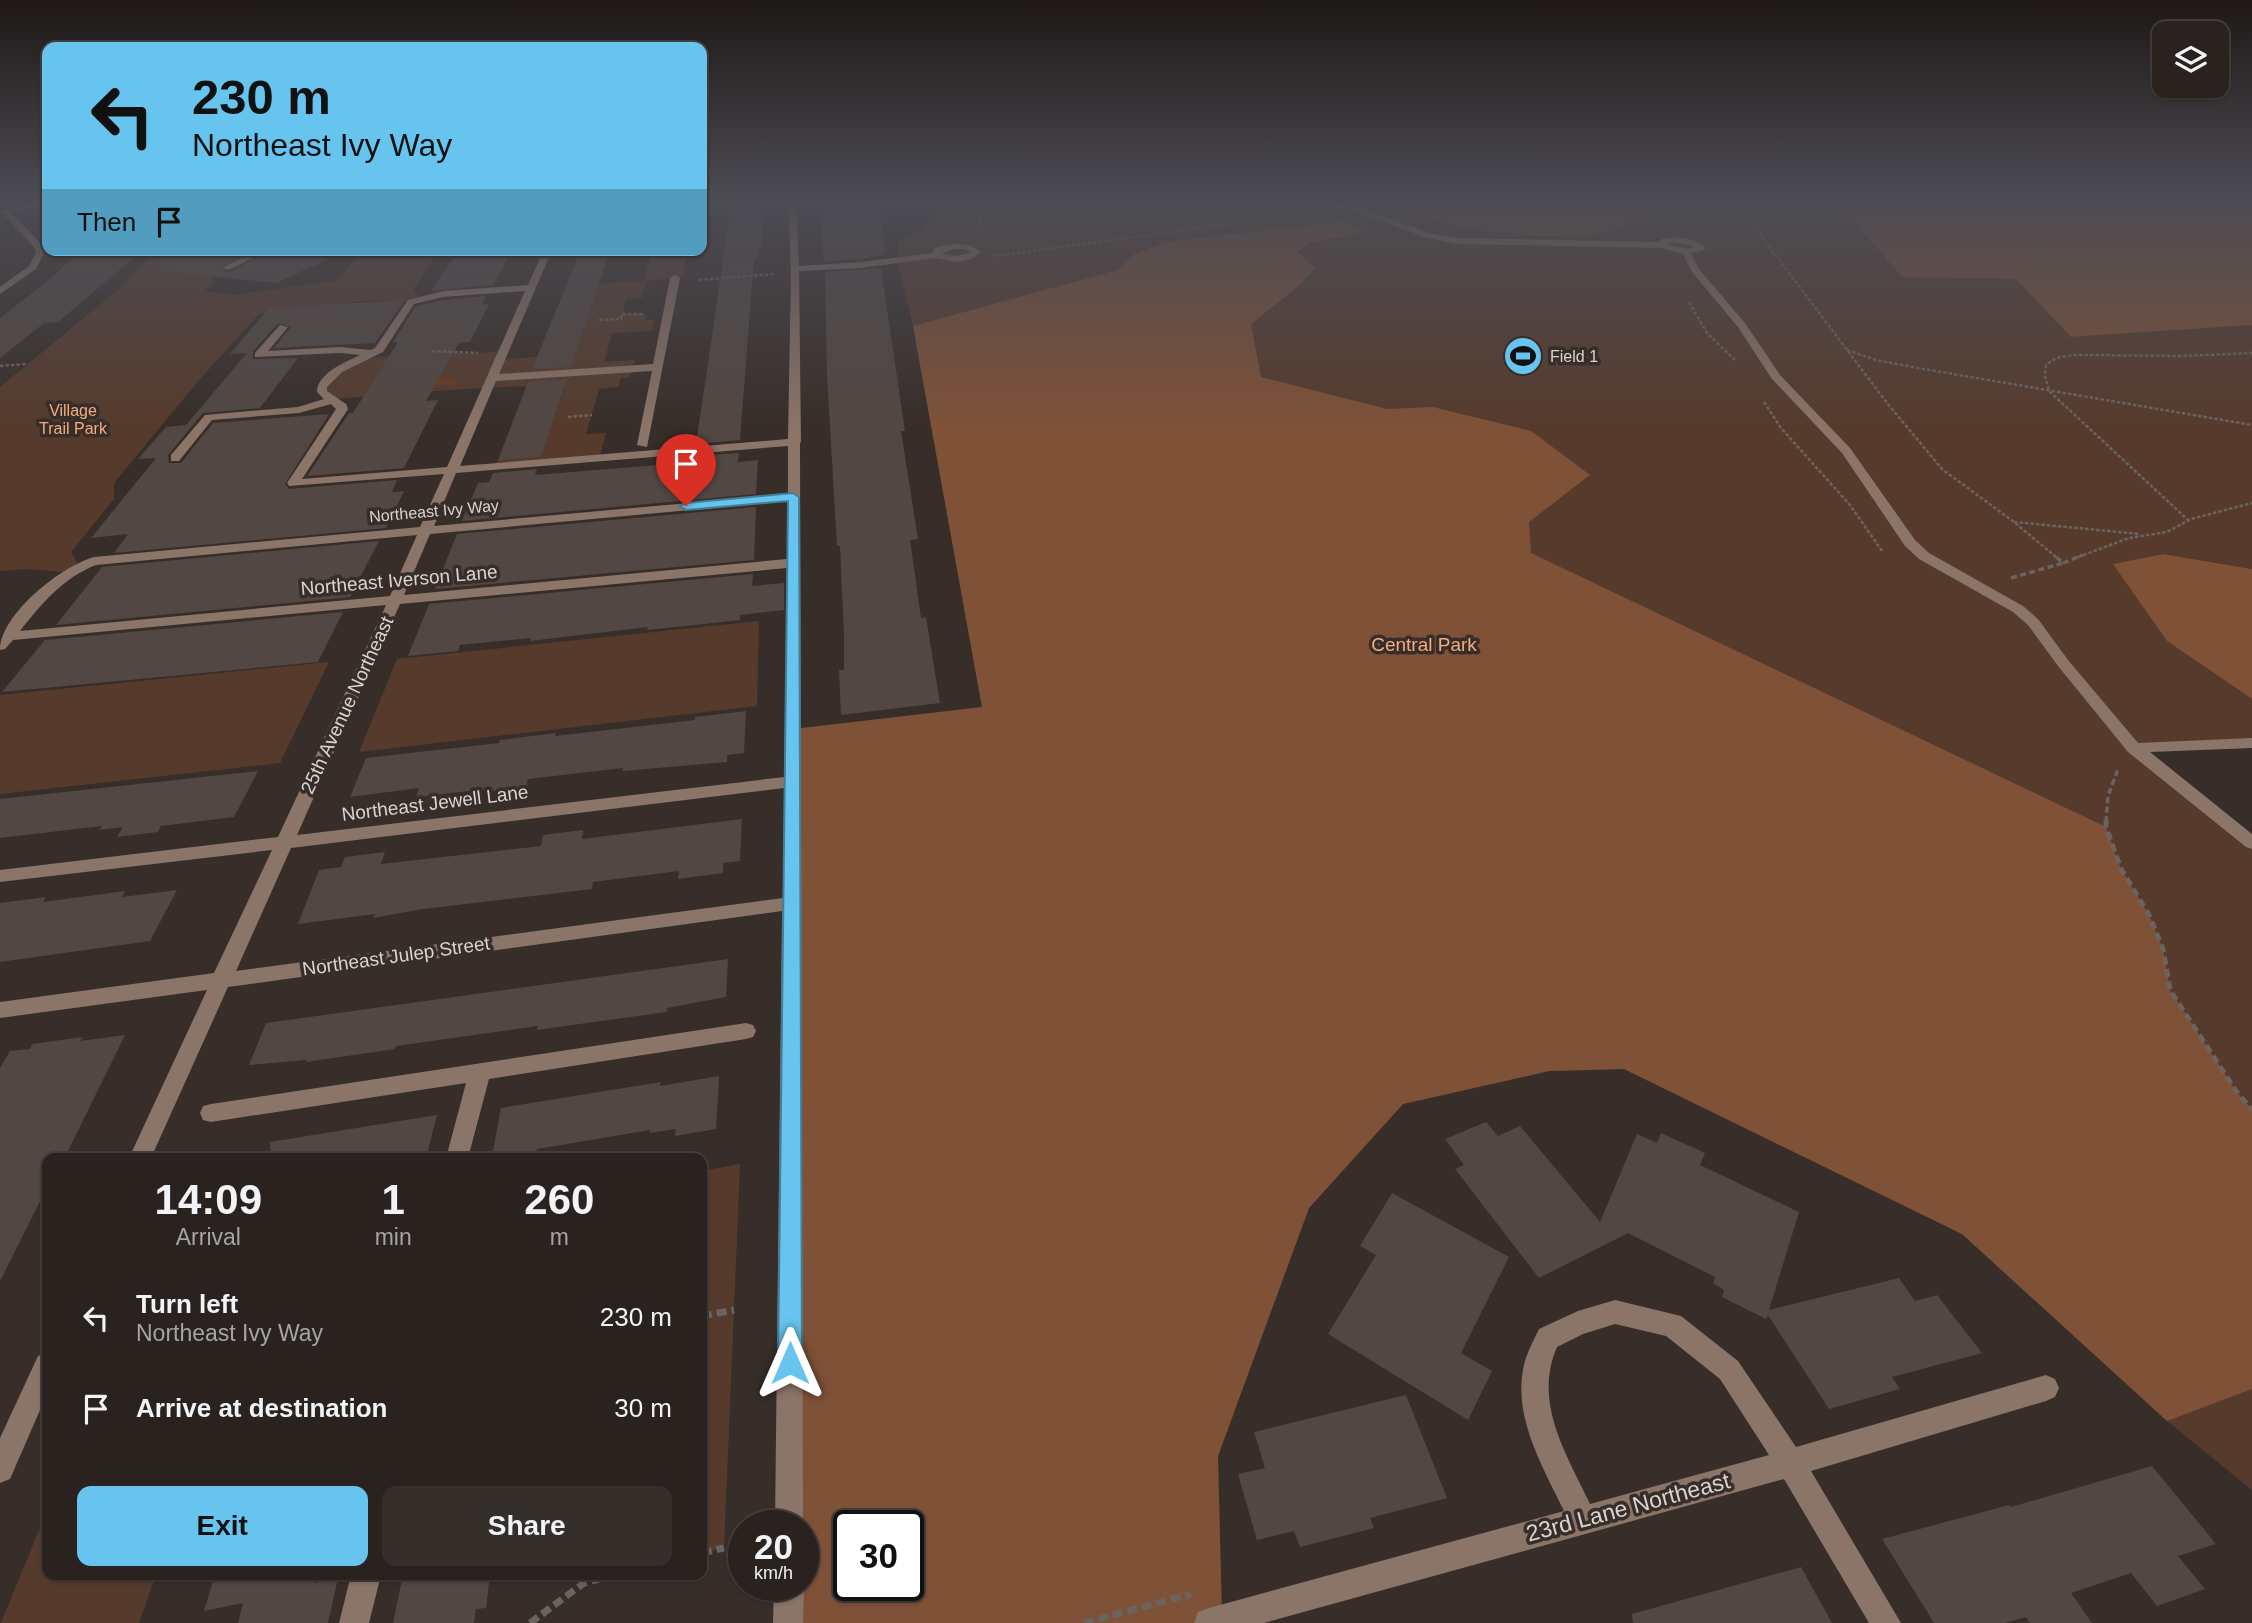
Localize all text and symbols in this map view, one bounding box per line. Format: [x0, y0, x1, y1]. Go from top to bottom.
map controls [2152, 21, 2229, 98]
button: layers [2152, 21, 2229, 98]
icon: left [77, 70, 168, 161]
text: 230 m [192, 70, 331, 124]
text: Northeast Ivy Way [192, 127, 452, 163]
icon: arrive [150, 203, 188, 241]
text: Then [77, 207, 136, 237]
sports icon: Field 1 [1502, 335, 1544, 377]
place label: Field 1 [1550, 348, 1598, 365]
park label: Village Trail Park [39, 402, 108, 437]
pin [656, 434, 716, 506]
icon: arrive [667, 445, 705, 483]
street label: Northeast Ivy Way [368, 497, 500, 525]
street label: Northeast Iverson Lane [300, 561, 498, 599]
street label: 25th Avenue Northeast [297, 612, 398, 797]
park label: Central Park [1371, 634, 1477, 655]
street label: Northeast Jewell Lane [340, 781, 530, 825]
street label: Northeast Julep Street [301, 932, 492, 980]
text: 14:09 [155, 1176, 262, 1223]
text: 1 [381, 1176, 405, 1223]
text: 260 [524, 1176, 594, 1223]
text: Arrival [176, 1224, 241, 1250]
text: min [375, 1224, 412, 1250]
text: m [550, 1224, 569, 1250]
text: Turn left [136, 1289, 238, 1319]
icon: left [77, 1299, 115, 1337]
text: 230 m [600, 1302, 672, 1332]
text: Northeast Ivy Way [136, 1320, 323, 1346]
position arrow [753, 1326, 827, 1400]
icon: arrive [77, 1390, 115, 1428]
text: Arrive at destination [136, 1393, 387, 1423]
text: 30 m [614, 1393, 672, 1423]
street label: 23rd Lane Northeast [1523, 1467, 1733, 1547]
button: Exit [77, 1486, 368, 1566]
button: Share [382, 1486, 672, 1566]
speed limit sign: 30 [833, 1510, 924, 1601]
text: 20 [754, 1527, 793, 1566]
text: km/h [754, 1563, 793, 1583]

